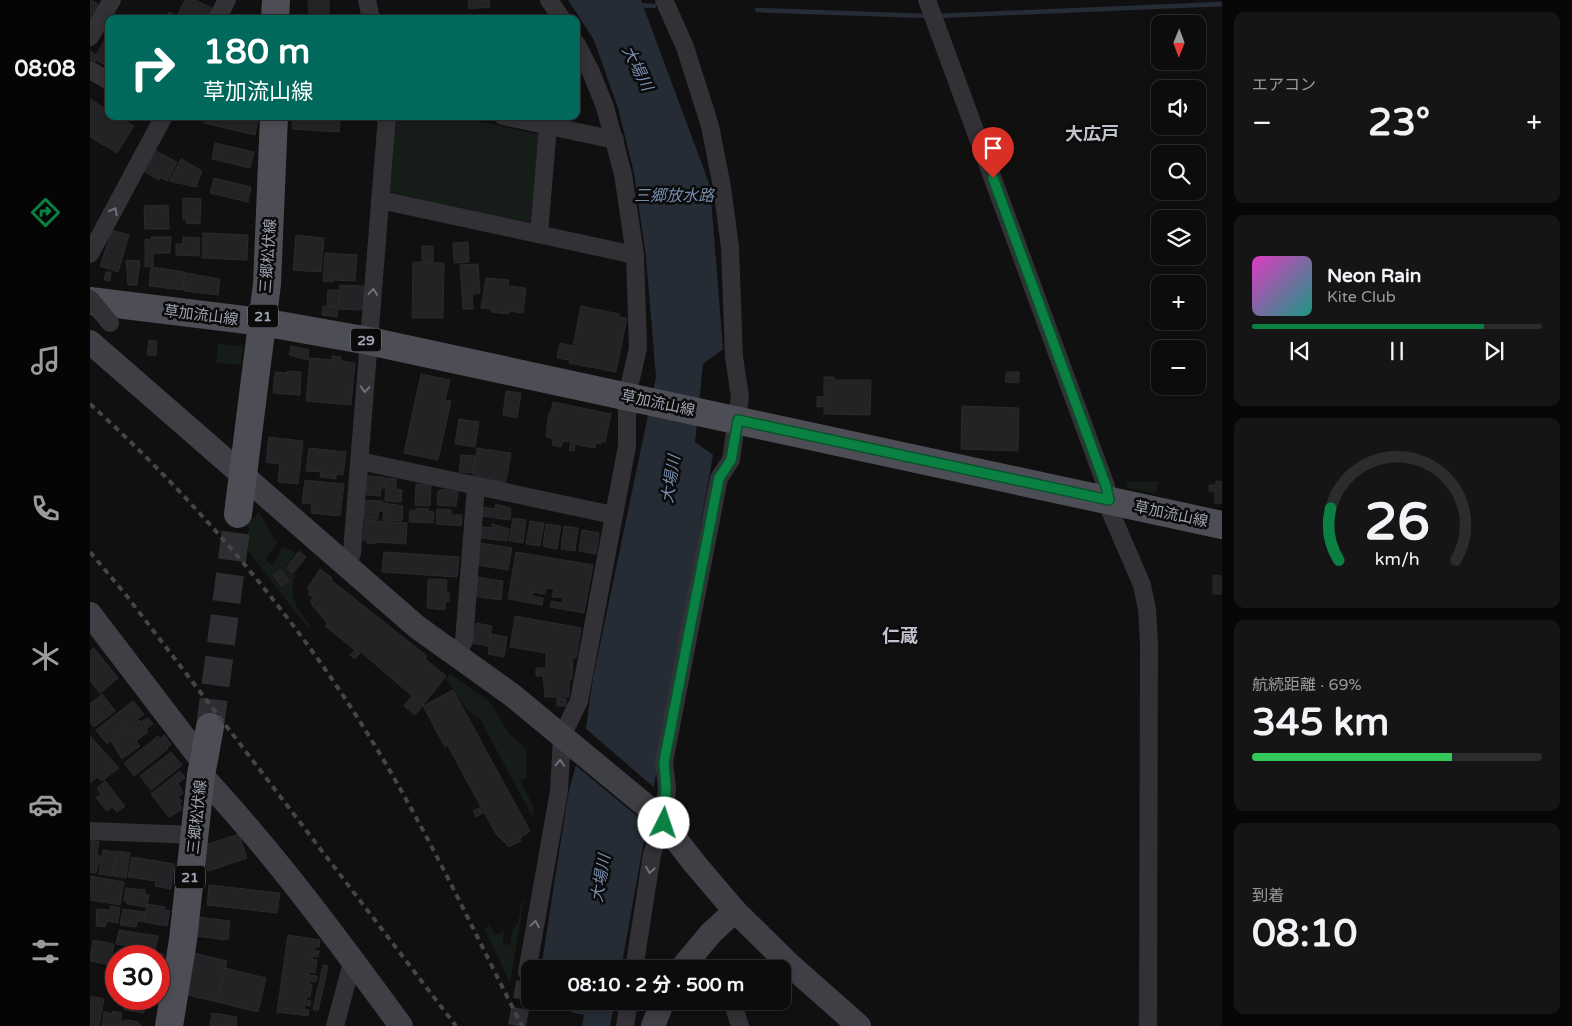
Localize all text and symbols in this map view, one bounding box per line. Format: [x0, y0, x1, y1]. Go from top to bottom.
north arrow [1151, 15, 1206, 70]
map controls [1151, 15, 1206, 395]
text: 180 m [203, 31, 310, 73]
icon: right [120, 35, 185, 100]
water label: 大場川 [617, 43, 658, 96]
text: 08:08 [15, 56, 75, 82]
text: エアコン [1252, 75, 1316, 95]
text: 草加流山線 [203, 79, 313, 105]
button: sound [1151, 80, 1206, 135]
text: 23° [1368, 100, 1430, 146]
text: − [1252, 106, 1272, 140]
text: + [1526, 106, 1542, 140]
district label: 大広戸 [1065, 123, 1119, 145]
pin [972, 127, 1014, 178]
icon: arrive [979, 134, 1007, 162]
button: search [1151, 145, 1206, 200]
water label: 三郷放水路 [634, 186, 716, 206]
icon: directions [28, 195, 63, 230]
one-way arrow [108, 208, 118, 217]
button: layers [1151, 210, 1206, 265]
street label: 三郷松伏線 [256, 218, 280, 294]
text: Neon Rain [1327, 265, 1421, 287]
button: + [1151, 275, 1206, 330]
text: Kite Club [1327, 287, 1396, 307]
one-way arrow [367, 288, 378, 296]
street label: 草加流山線 [163, 301, 239, 329]
road number: 21 [248, 304, 278, 328]
road number: 29 [351, 328, 381, 352]
icon: previous [1286, 337, 1314, 365]
icon: pause [1383, 337, 1411, 365]
icon: next [1480, 337, 1508, 365]
button: − [1151, 340, 1206, 395]
icon: music [28, 343, 63, 378]
one-way arrow [360, 386, 371, 394]
street label: 草加流山線 [619, 386, 697, 420]
water label: 大場川 [657, 452, 685, 504]
icon: phone [28, 491, 63, 526]
text: 26 [1364, 491, 1430, 554]
street label: 草加流山線 [1132, 497, 1210, 531]
text: km/h [1375, 549, 1419, 570]
district label: 仁蔵 [882, 625, 918, 647]
icon: climate [28, 639, 63, 674]
text: 航続距離 · 69% [1252, 675, 1362, 695]
text: 345 km [1252, 700, 1389, 746]
one-way arrow [555, 759, 566, 767]
street label: 三郷松伏線 [184, 779, 210, 855]
icon: car [28, 787, 63, 822]
position arrow [637, 796, 689, 848]
water label: 大場川 [587, 851, 615, 904]
road number: 21 [175, 866, 205, 889]
one-way arrow [645, 866, 655, 874]
text: 到着 [1252, 886, 1284, 906]
text: 08:10 [1252, 911, 1357, 957]
one-way arrow [530, 919, 540, 928]
icon: filters [28, 934, 63, 969]
speed limit sign: 30 [105, 945, 170, 1010]
text: 08:10 · 2 分 · 500 m [568, 974, 744, 996]

